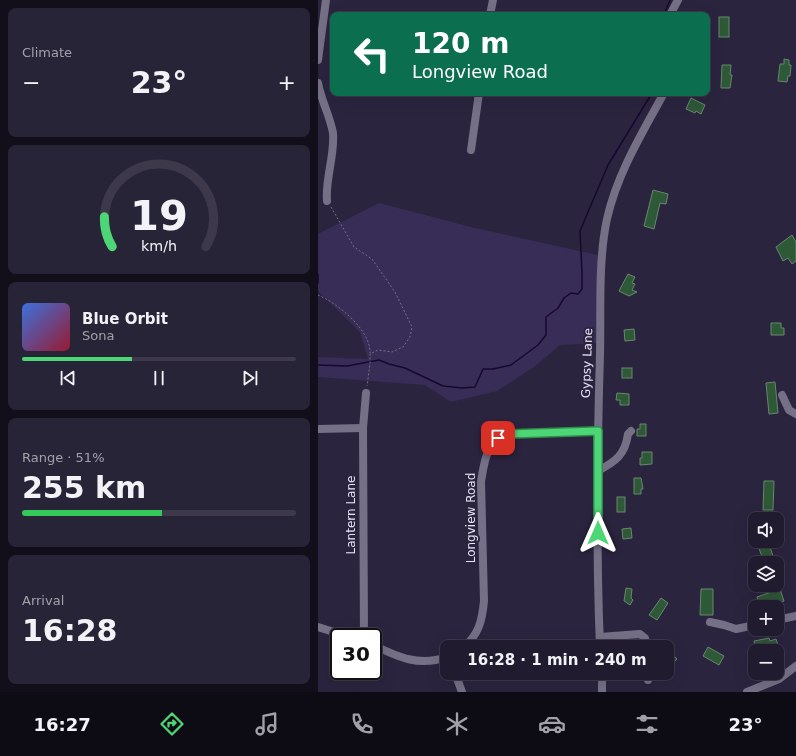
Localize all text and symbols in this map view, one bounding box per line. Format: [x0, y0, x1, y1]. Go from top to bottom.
text: 120 m [412, 27, 509, 60]
icon: left [346, 28, 398, 80]
text: Climate [22, 45, 72, 60]
text: Longview Road [412, 61, 548, 82]
text: 23° [131, 65, 187, 100]
text: − [22, 70, 40, 95]
text: + [278, 70, 296, 95]
text: 19 [130, 191, 188, 240]
text: km/h [141, 238, 177, 254]
text: Blue Orbit [82, 310, 168, 328]
text: Sona [82, 328, 114, 343]
street label: Gypsy Lane [579, 328, 595, 398]
icon: previous [57, 367, 79, 389]
icon: pause [148, 367, 170, 389]
icon: next [239, 367, 261, 389]
pin [481, 421, 515, 455]
icon: arrive [487, 427, 509, 449]
text: Range · 51% [22, 450, 105, 465]
text: 255 km [22, 470, 146, 505]
street label: Longview Road [464, 473, 478, 563]
street label: Lantern Lane [344, 476, 358, 554]
position arrow [577, 512, 619, 554]
map controls [748, 512, 784, 680]
button: sound [748, 512, 784, 548]
button: layers [748, 556, 784, 592]
text: Arrival [22, 593, 64, 608]
button: + [748, 600, 784, 636]
text: 16:28 [22, 613, 118, 648]
speed limit sign: 30 [330, 628, 382, 680]
button: − [748, 644, 784, 680]
text: 16:28 · 1 min · 240 m [467, 651, 647, 669]
icon: directions [158, 710, 186, 738]
icon: music [253, 710, 281, 738]
icon: phone [348, 710, 376, 738]
icon: climate [443, 710, 471, 738]
icon: car [538, 710, 566, 738]
icon: filters [633, 710, 661, 738]
text: 16:27 [34, 714, 91, 735]
text: 23° [728, 714, 762, 735]

